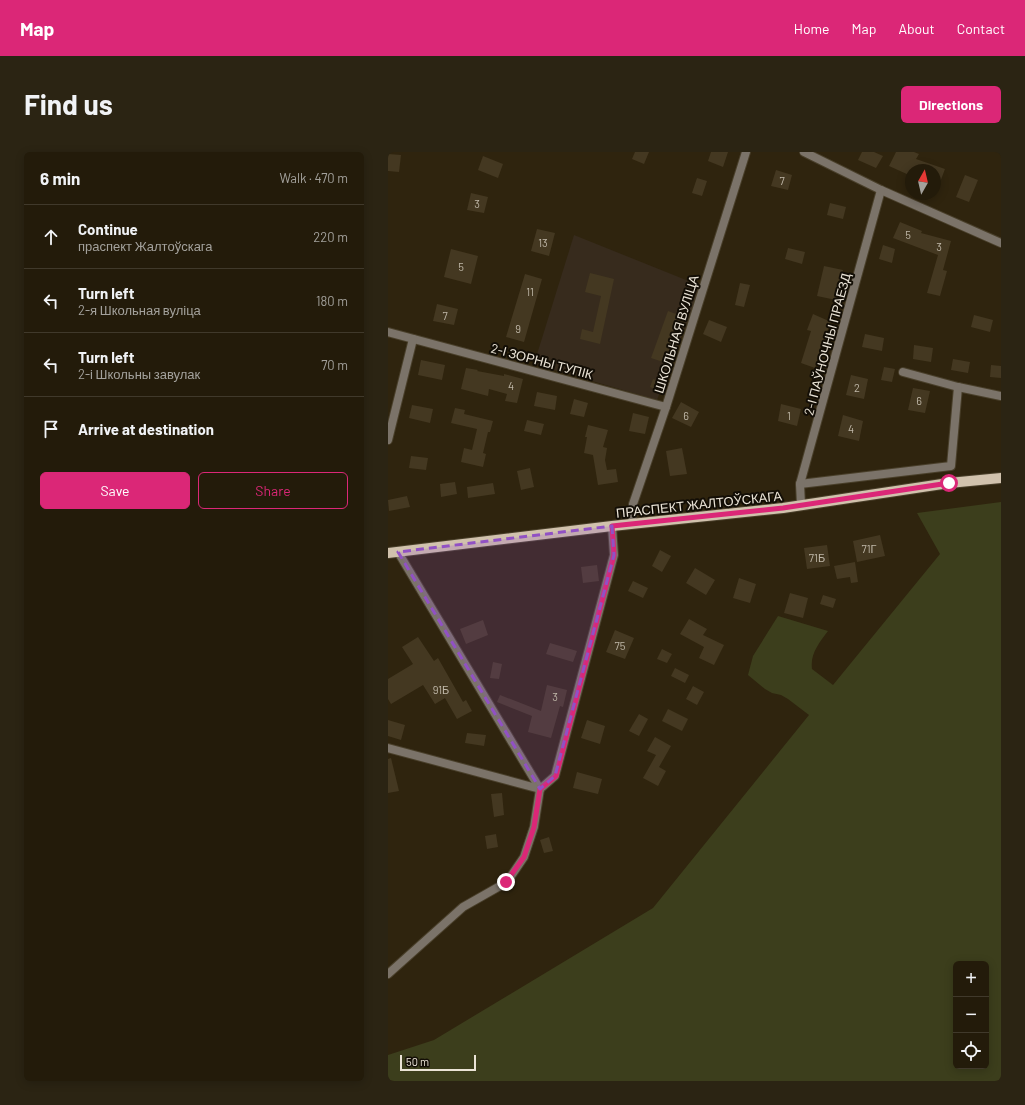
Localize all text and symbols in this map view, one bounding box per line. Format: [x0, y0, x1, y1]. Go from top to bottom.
text: Map [20, 17, 54, 40]
text: Home [794, 20, 830, 37]
text: Map [852, 20, 876, 37]
text: About [898, 20, 935, 37]
text: Contact [957, 20, 1005, 37]
button: Directions [901, 86, 1001, 123]
text: Find us [24, 87, 113, 121]
north arrow [905, 164, 941, 200]
text: 6 min [40, 168, 80, 188]
text: Walk · 470 m [280, 170, 348, 186]
house number: 7 [779, 174, 785, 187]
house number: 3 [474, 197, 480, 210]
text: Continue [78, 220, 138, 238]
icon: ahead [40, 226, 62, 248]
house number: 5 [905, 228, 911, 241]
text: 220 m [313, 229, 348, 245]
house number: 13 [538, 236, 548, 249]
text: праспект Жалтоўскага [78, 238, 213, 254]
house number: 3 [936, 240, 942, 253]
house number: 5 [458, 260, 464, 273]
street label: 2-І ПАЎНОЧНЫ ПРАЕЗД [800, 271, 854, 417]
street label: ШКОЛЬНАЯ ВУЛІЦА [650, 273, 702, 395]
text: Turn left [78, 284, 134, 302]
house number: 11 [526, 285, 534, 298]
icon: left [40, 290, 62, 312]
text: 180 m [316, 293, 348, 309]
text: 2-я Школьная вуліца [78, 302, 201, 318]
house number: 7 [442, 309, 448, 322]
house number: 9 [515, 322, 521, 335]
street label: 2-І ЗОРНЫ ТУПІК [489, 340, 595, 382]
text: Turn left [78, 348, 134, 366]
icon: left [40, 354, 62, 376]
text: 70 m [321, 357, 348, 373]
text: 2-і Школьны завулак [78, 366, 200, 382]
house number: 4 [508, 379, 514, 392]
house number: 2 [854, 381, 860, 394]
house number: 6 [916, 394, 922, 407]
house number: 6 [683, 409, 689, 422]
house number: 1 [787, 409, 791, 422]
icon: arrive [40, 418, 62, 440]
text: Arrive at destination [78, 420, 214, 438]
house number: 4 [848, 422, 854, 435]
button: Save [40, 472, 190, 509]
button: Share [198, 472, 348, 509]
route start [940, 474, 958, 492]
street label: ПРАСПЕКТ ЖАЛТОЎСКАГА [615, 487, 783, 521]
house number: 71Г [861, 542, 877, 555]
house number: 71Б [809, 551, 825, 564]
house number: 75 [615, 639, 626, 652]
house number: 91Б [433, 683, 449, 696]
house number: 3 [552, 690, 558, 703]
route end [497, 873, 515, 891]
map controls [953, 961, 989, 1069]
button: + [953, 961, 989, 997]
button: − [953, 997, 989, 1033]
button: locate [953, 1033, 989, 1069]
scale bar [400, 1053, 476, 1072]
text: 50 m [406, 1055, 429, 1068]

